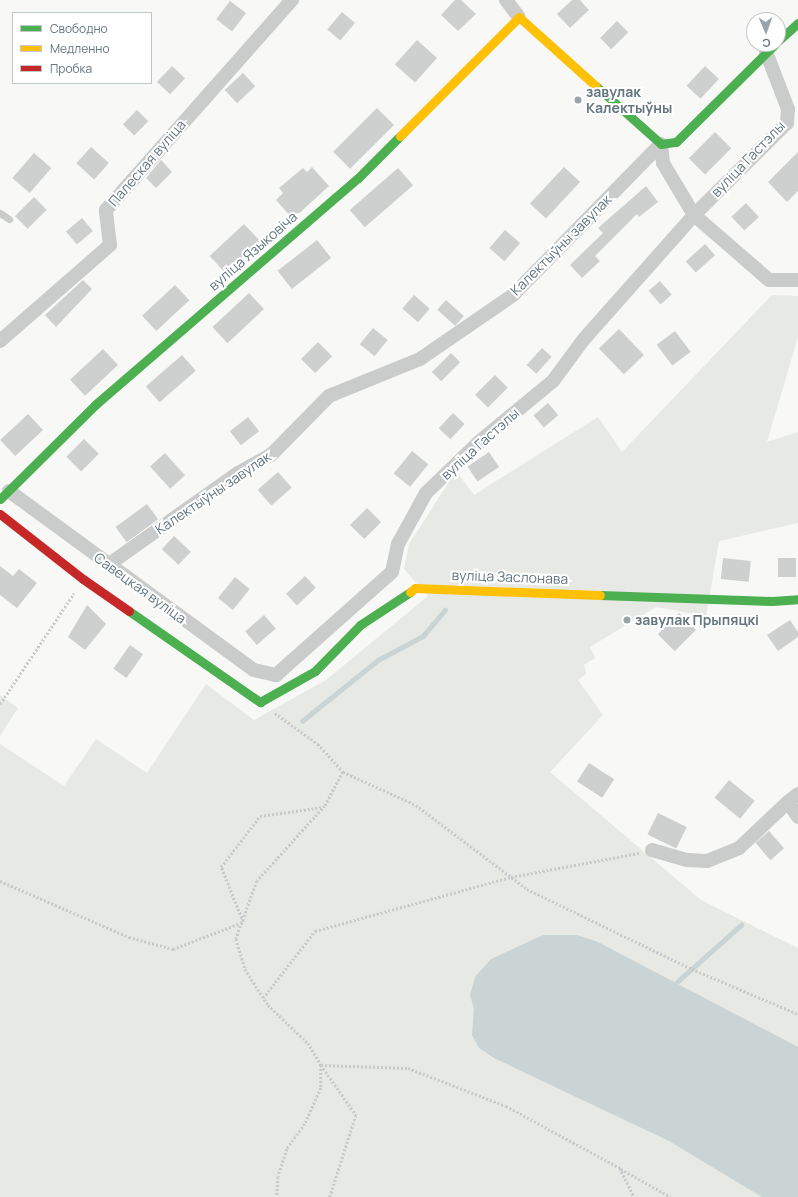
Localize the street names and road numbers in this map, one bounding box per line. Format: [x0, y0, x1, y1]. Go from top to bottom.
street label: Палеская вуліца [105, 116, 189, 210]
street label: вуліца Гастэлы [708, 118, 788, 200]
street label: Калектыўны завулак [507, 191, 615, 299]
street label: вуліца Языковіча [205, 208, 301, 294]
street label: вуліца Гастэлы [438, 405, 522, 483]
street label: Калектыўны завулак [152, 448, 274, 538]
street label: Савецкая вуліца [91, 549, 189, 627]
street label: вуліца Заслонава [452, 567, 568, 587]

